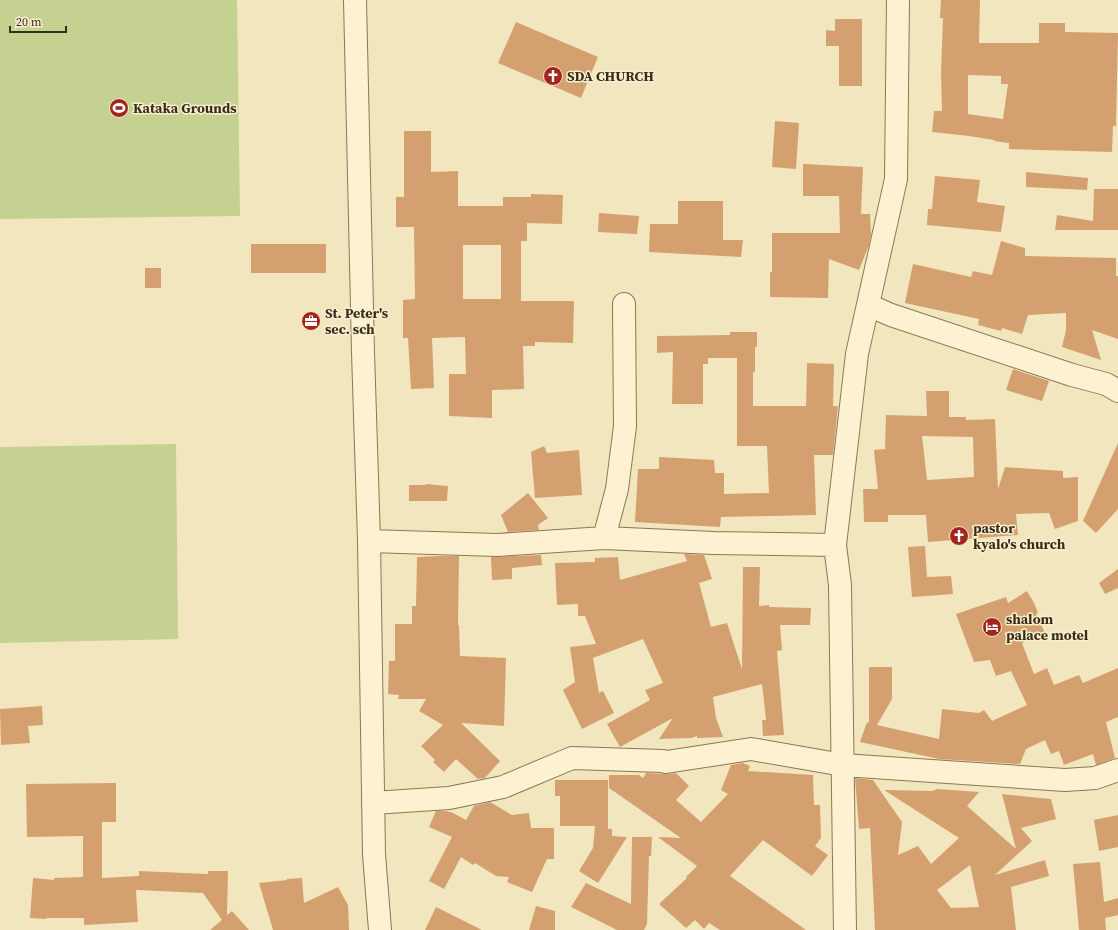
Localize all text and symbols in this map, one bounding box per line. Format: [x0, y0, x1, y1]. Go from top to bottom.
scale bar [10, 8, 66, 34]
text: 20 m [16, 14, 42, 30]
church icon: SDA CHURCH [542, 65, 564, 87]
place label: SDA CHURCH [567, 66, 654, 86]
sports icon: Kataka Grounds [108, 97, 130, 119]
place label: Kataka Grounds [133, 98, 237, 118]
place label: St. Peter's sec. sch [325, 303, 389, 339]
office icon: St. Peter's sec. sch [300, 310, 322, 332]
place label: pastor kyalo's church [973, 518, 1066, 554]
church icon: pastor kyalo's church [948, 525, 970, 547]
place label: shalom palace motel [1006, 609, 1089, 645]
hotel icon: shalom palace motel [981, 616, 1003, 638]

